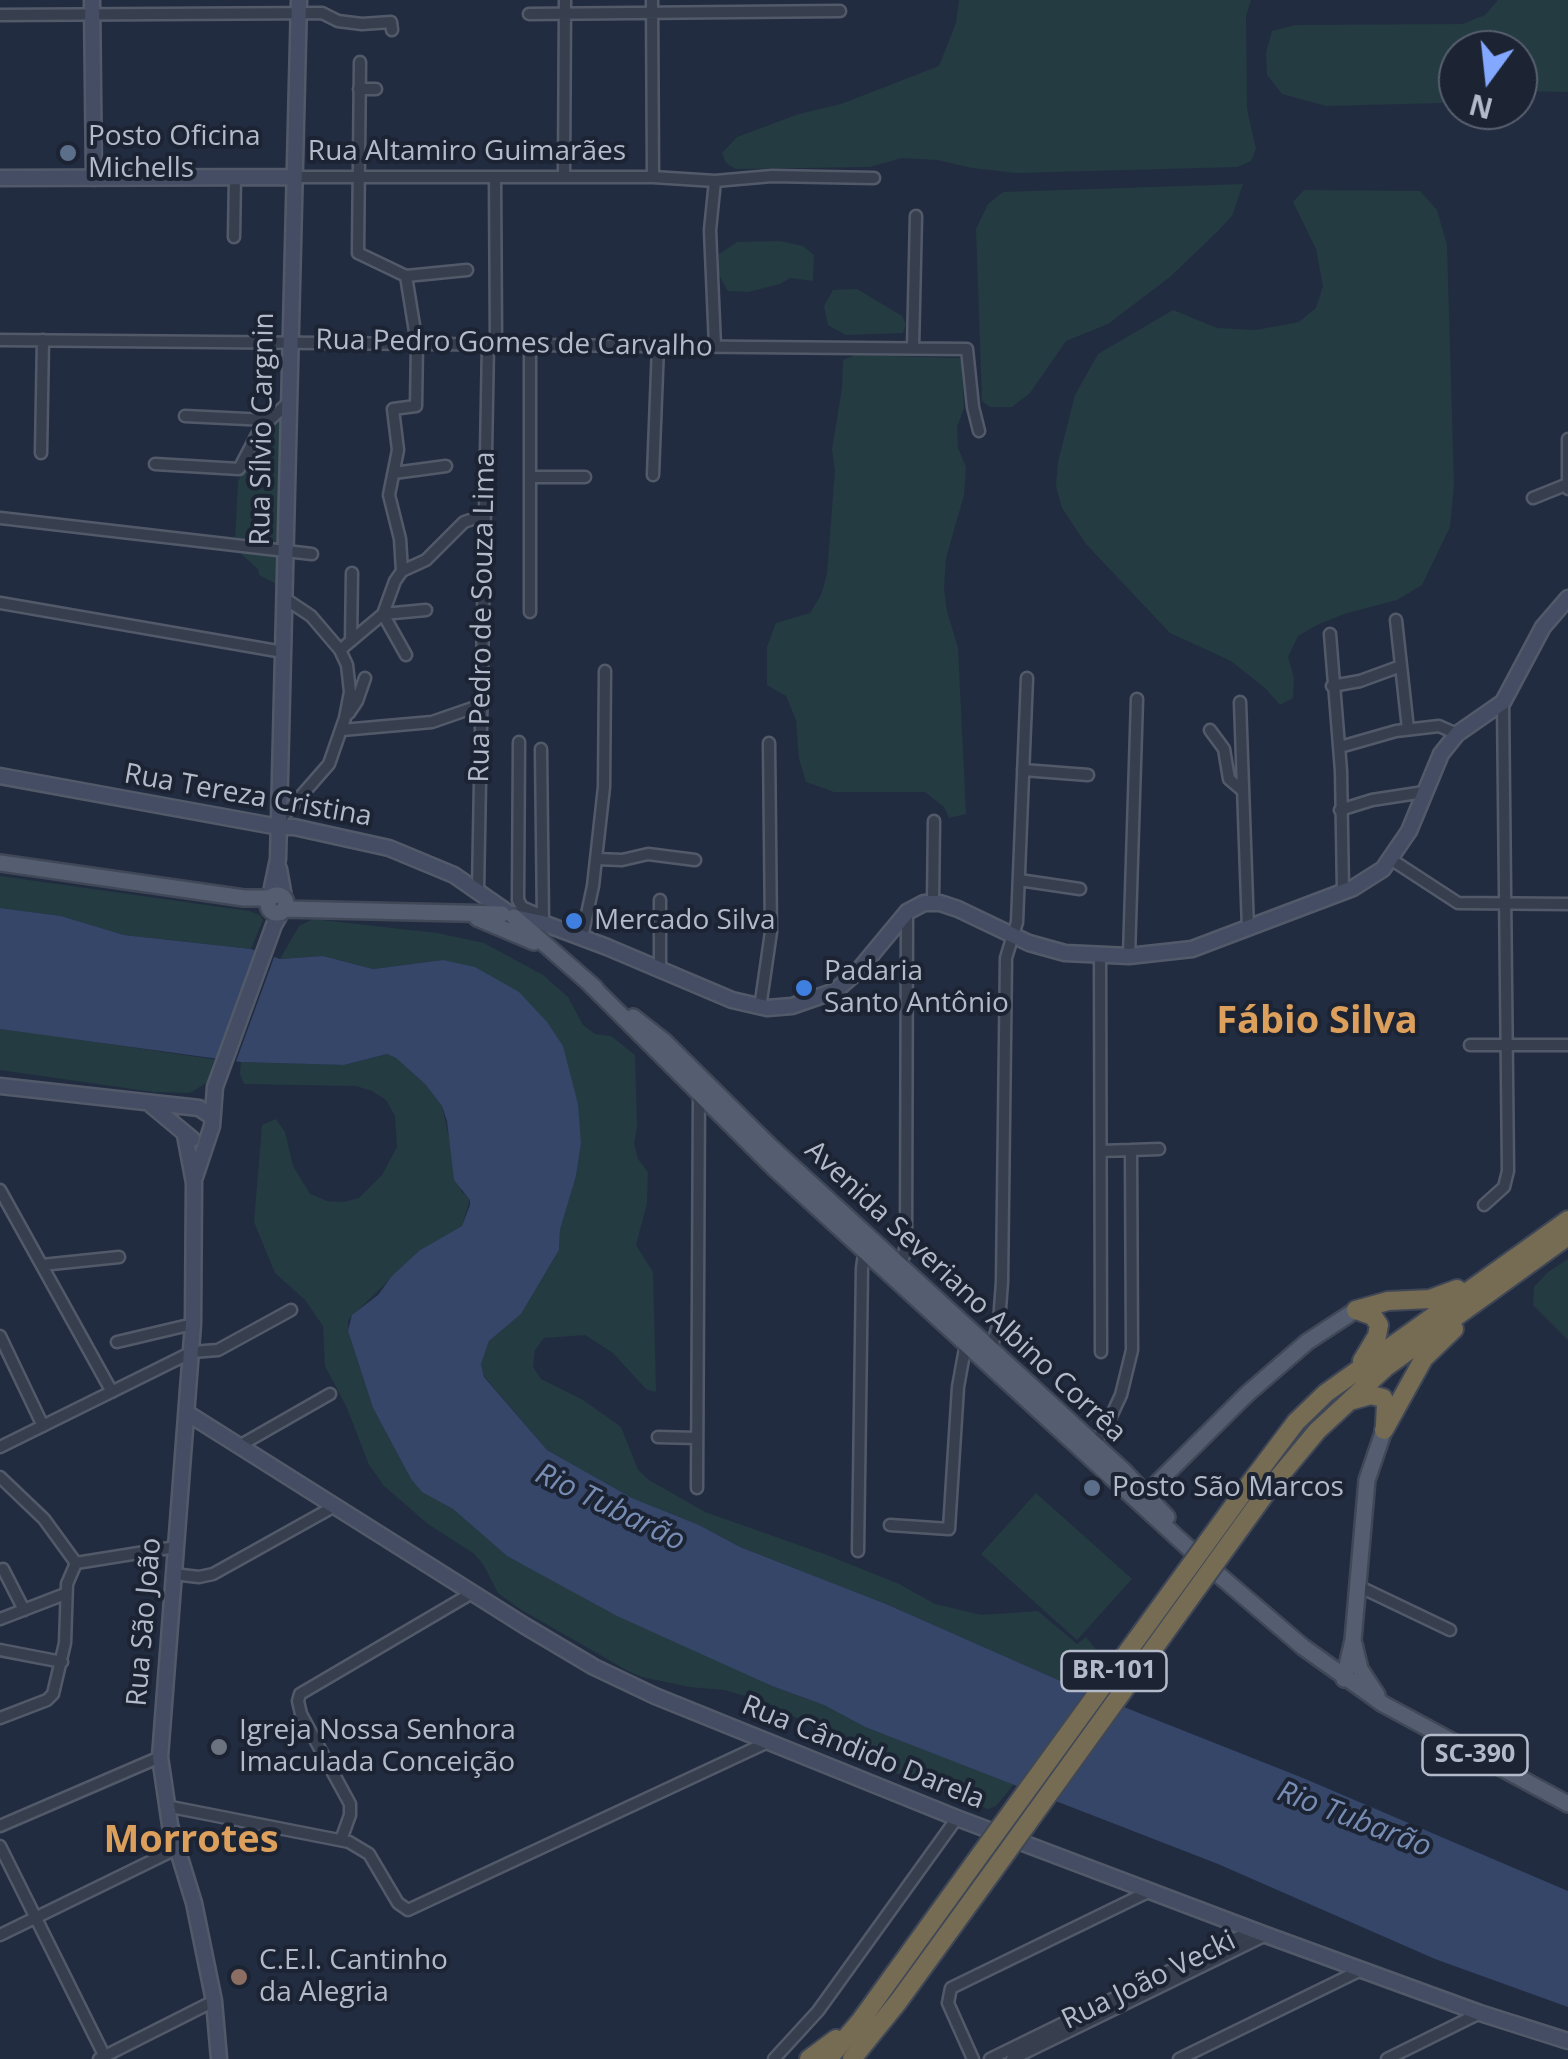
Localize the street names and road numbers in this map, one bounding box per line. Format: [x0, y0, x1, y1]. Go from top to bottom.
street label: Rua Altamiro Guimarães [308, 135, 626, 169]
street label: Rua Sílvio Cargnin [244, 312, 282, 546]
street label: Rua Pedro Gomes de Carvalho [315, 324, 713, 364]
street label: Rua Pedro de Souza Lima [463, 451, 503, 783]
street label: Rua Tereza Cristina [122, 758, 374, 834]
street label: Avenida Severiano Albino Corrêa [798, 1134, 1132, 1450]
street label: Rua São João [121, 1536, 169, 1708]
road number: BR-101 [1062, 1651, 1166, 1691]
street label: Rua Cândido Darela [737, 1689, 989, 1817]
road number: SC-390 [1422, 1735, 1528, 1775]
street label: Rua João Vecki [1057, 1924, 1241, 2038]

